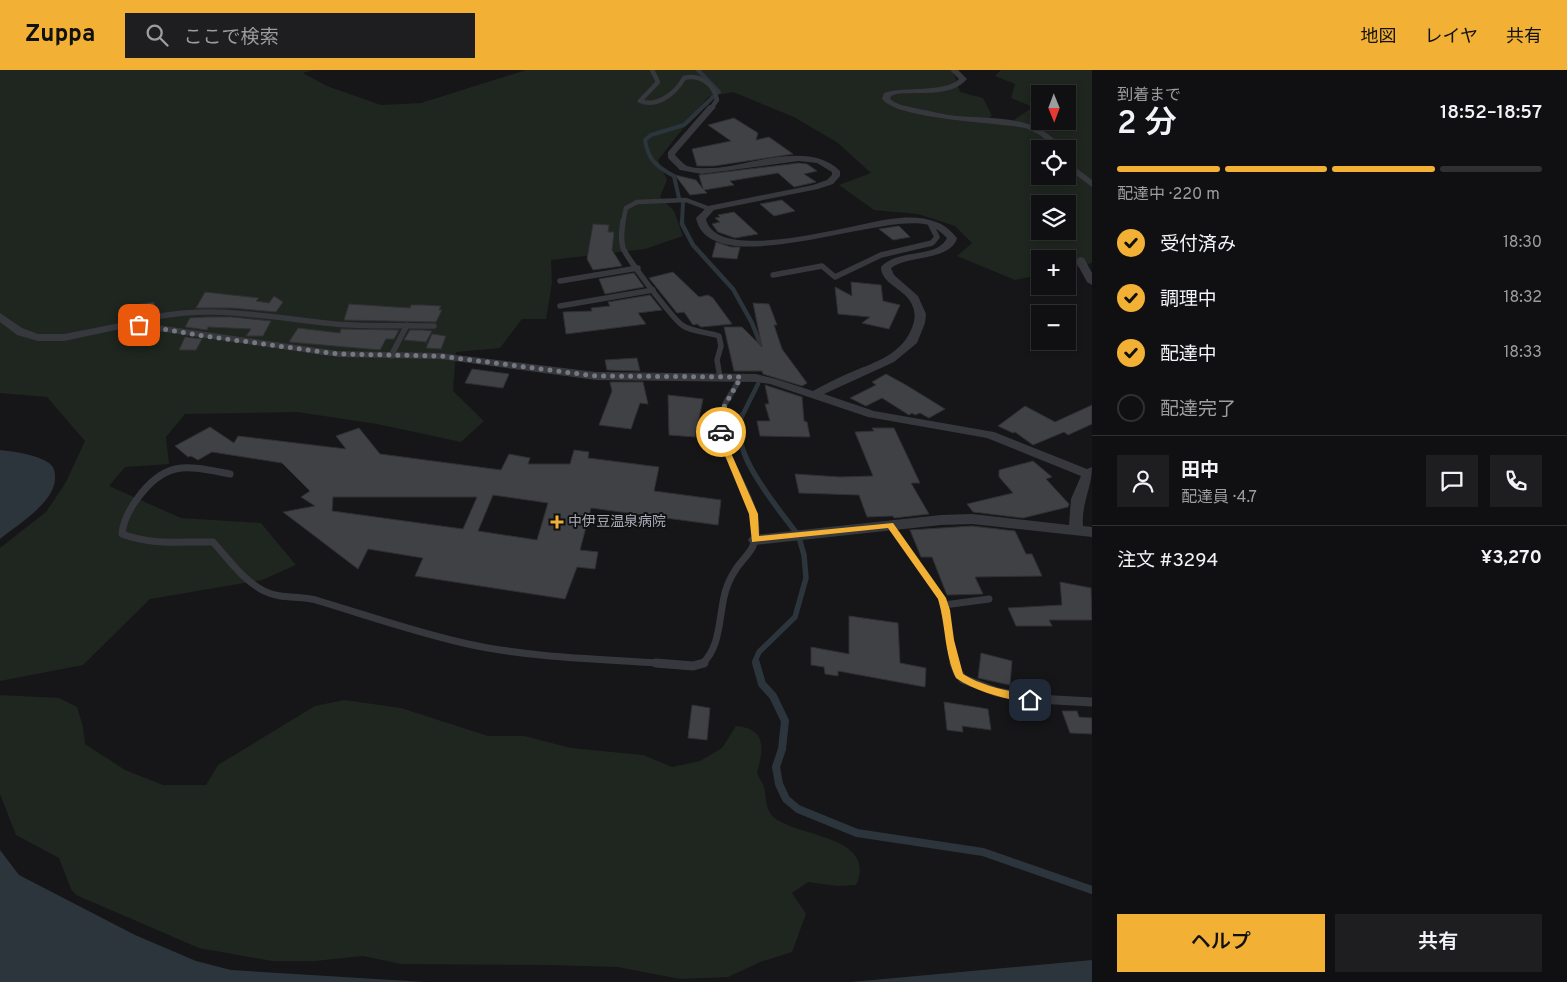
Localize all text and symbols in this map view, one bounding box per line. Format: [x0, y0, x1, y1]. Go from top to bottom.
search box [125, 13, 475, 58]
text: Zuppa [25, 20, 95, 50]
icon: search [143, 21, 171, 49]
text: ここで検索 [183, 26, 278, 50]
text: 地図 [1361, 26, 1397, 49]
text: レイヤ [1425, 26, 1478, 49]
text: 共有 [1506, 26, 1542, 49]
north arrow [1031, 85, 1076, 130]
map controls [1031, 85, 1076, 350]
text: 到着まで [1117, 86, 1181, 106]
text: 18:52–18:57 [1440, 101, 1542, 125]
text: 2 分 [1117, 105, 1176, 145]
button: locate [1031, 140, 1076, 185]
text: 配達中 · 220 m [1117, 185, 1220, 205]
button: layers [1031, 195, 1076, 240]
icon: check [1117, 229, 1145, 257]
text: 受付済み [1160, 233, 1236, 257]
text: 18:30 [1503, 233, 1542, 253]
button: + [1031, 250, 1076, 295]
icon: check [1117, 284, 1145, 312]
text: 調理中 [1160, 288, 1217, 312]
text: 18:32 [1504, 288, 1542, 308]
pin [118, 304, 160, 346]
button: − [1031, 305, 1076, 350]
icon: bag [125, 311, 153, 339]
icon: check [1117, 339, 1145, 367]
text: 配達中 [1160, 343, 1217, 367]
text: 18:33 [1503, 343, 1542, 363]
text: 配達完了 [1160, 398, 1236, 422]
courier [696, 407, 746, 457]
icon: car [707, 418, 735, 446]
button: person [1117, 455, 1169, 507]
button: chat [1426, 455, 1478, 507]
button: phone [1490, 455, 1542, 507]
text: 田中 [1181, 459, 1219, 483]
text: 配達員 · 4.7 [1181, 488, 1257, 508]
place label: 中伊豆温泉病院 [568, 513, 666, 531]
marker: 中伊豆温泉病院 [550, 515, 564, 529]
text: ¥3,270 [1481, 546, 1542, 570]
text: 注文 #3294 [1117, 549, 1218, 573]
pin [1009, 679, 1051, 721]
icon: home [1016, 686, 1044, 714]
button: ヘルプ [1117, 914, 1325, 972]
button: 共有 [1335, 914, 1542, 972]

